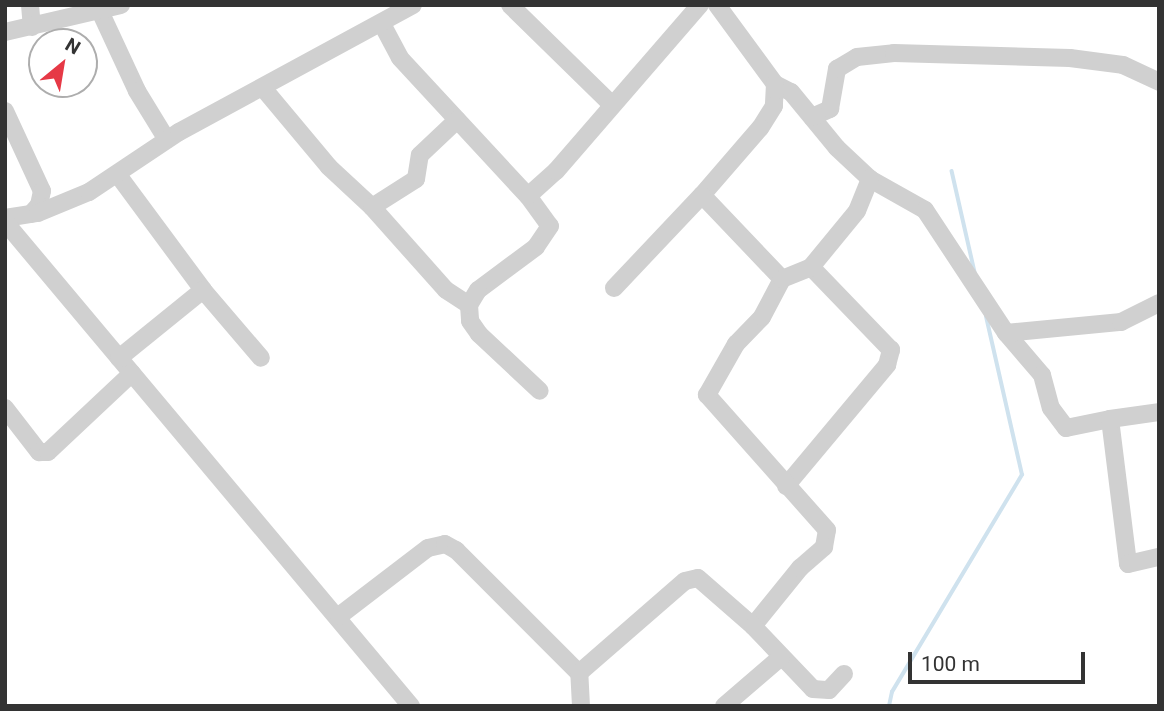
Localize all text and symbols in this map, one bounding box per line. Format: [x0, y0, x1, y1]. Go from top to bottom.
north arrow [28, 28, 98, 98]
text: N [61, 33, 84, 59]
scale bar [912, 638, 1089, 682]
text: 100 m [921, 652, 980, 676]

